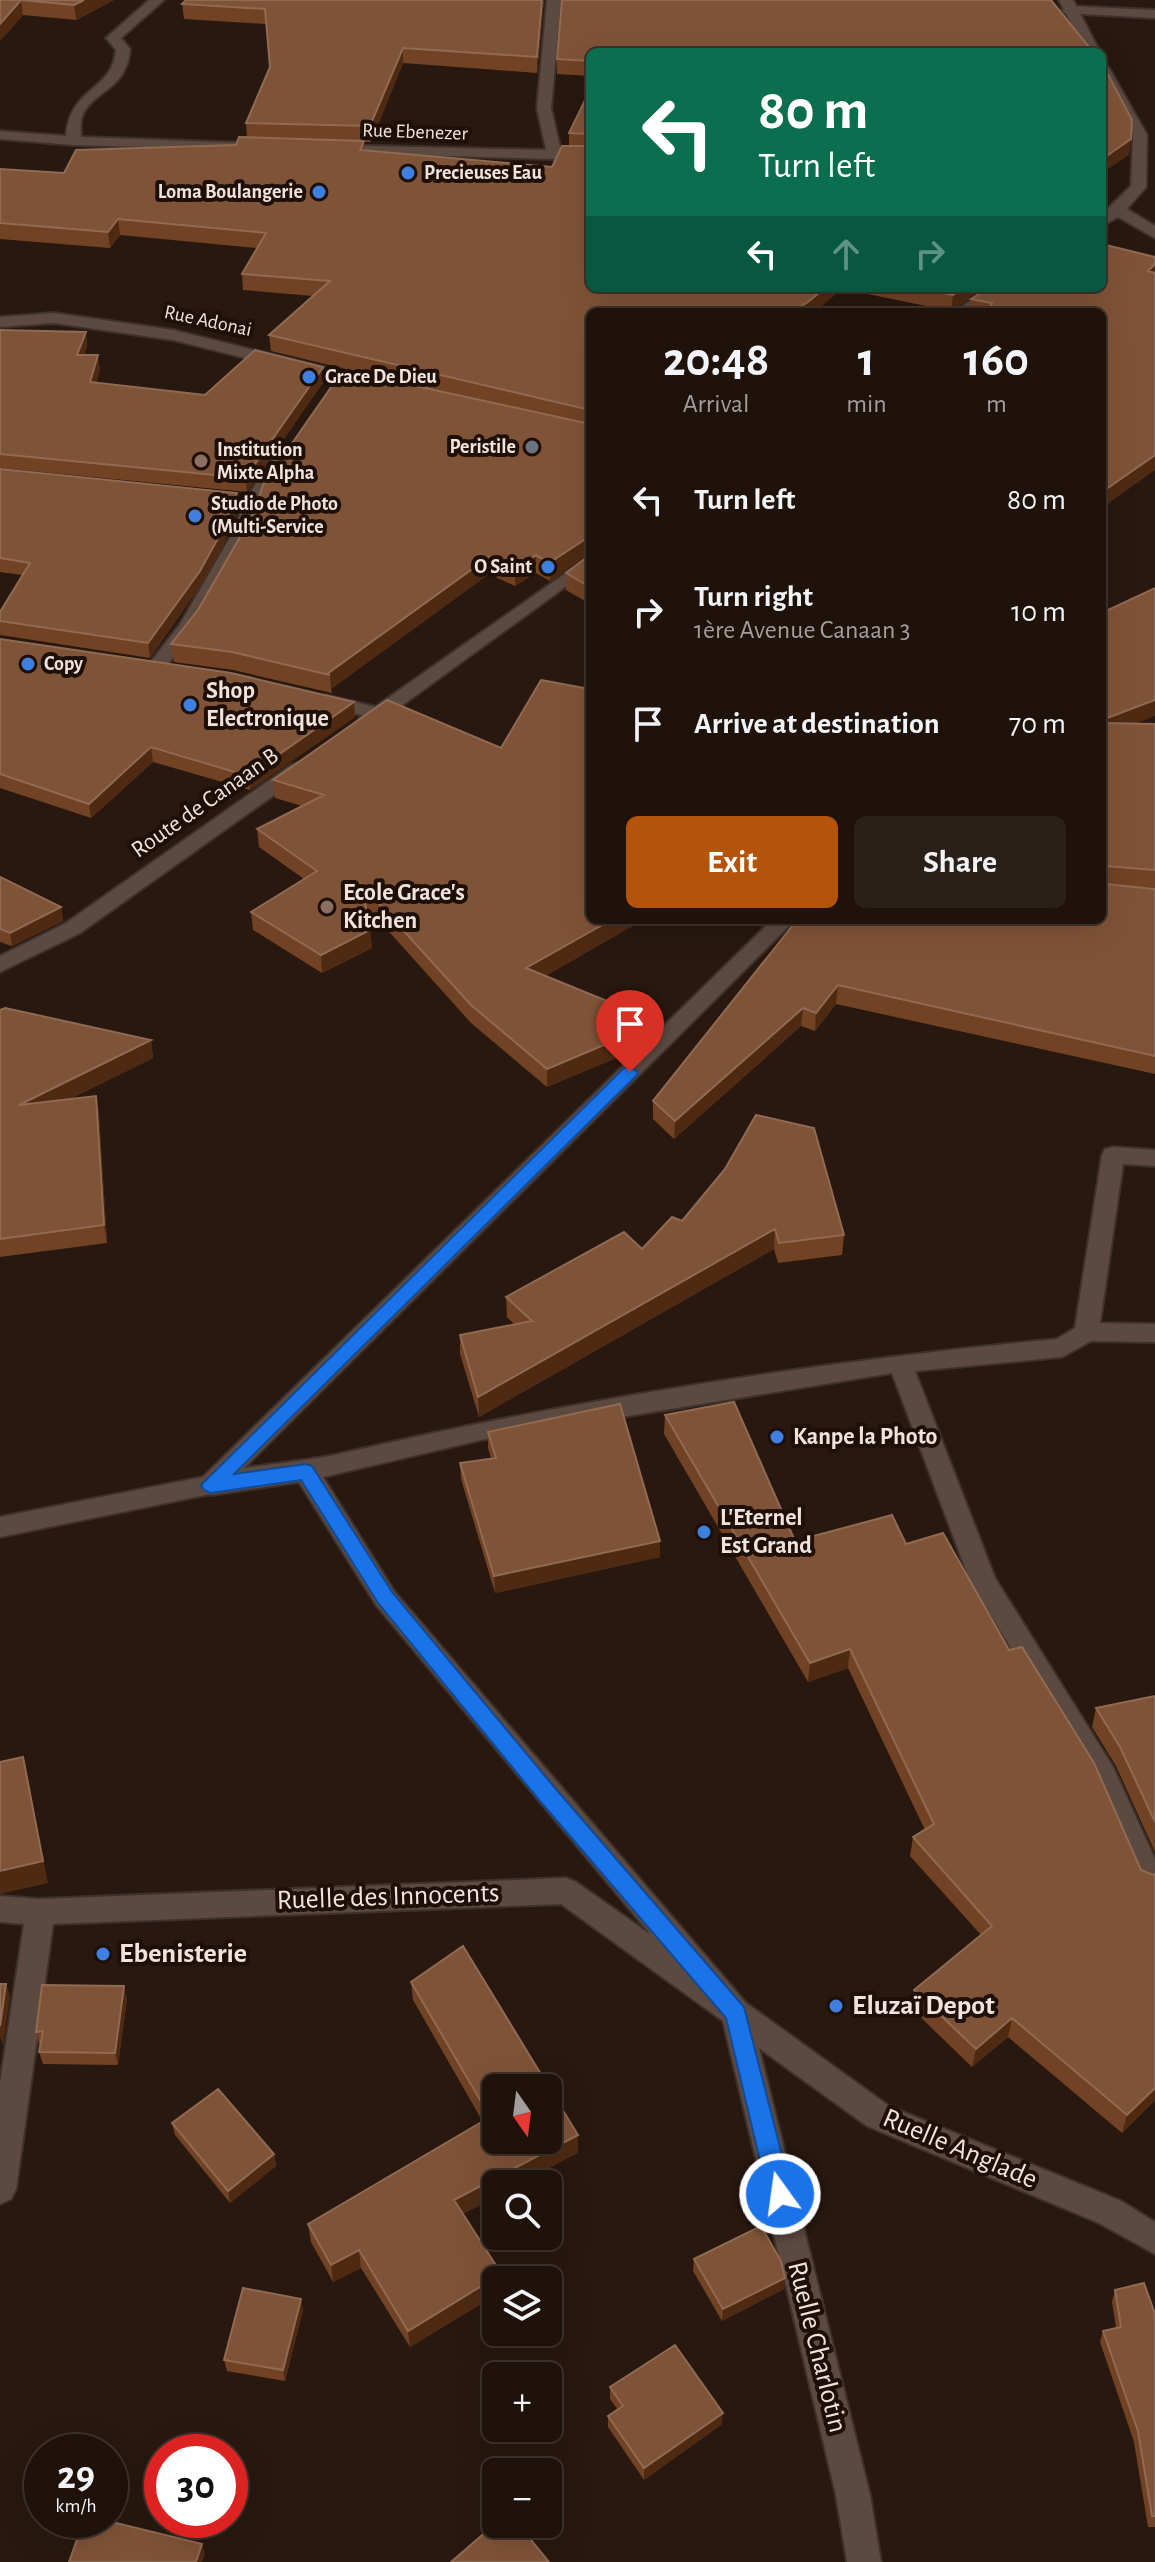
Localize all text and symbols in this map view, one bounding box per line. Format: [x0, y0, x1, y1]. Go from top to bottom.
icon: left [626, 80, 730, 184]
text: 80 m [758, 83, 868, 139]
street label: Rue Ebenezer [362, 120, 469, 144]
text: Turn left [758, 148, 875, 184]
place label: Precieuses Eau [424, 163, 542, 183]
marker: Precieuses Eau [399, 164, 417, 182]
place label: Loma Boulangerie [158, 182, 303, 202]
marker: Loma Boulangerie [310, 183, 328, 201]
icon: left [740, 232, 784, 276]
icon: ahead [824, 232, 868, 276]
icon: right [908, 232, 952, 276]
street label: Rue Adonai [162, 302, 254, 340]
text: 20:48 [663, 337, 769, 385]
text: 1 [858, 337, 875, 385]
text: 160 [964, 337, 1029, 385]
place label: Grace De Dieu [325, 367, 437, 387]
marker: Grace De Dieu [300, 368, 318, 386]
text: Arrival [683, 391, 750, 417]
text: min [846, 391, 887, 417]
text: m [986, 391, 1007, 417]
place label: Peristile [450, 437, 516, 457]
marker: Peristile [523, 438, 541, 456]
place label: Institution Mixte Alpha [217, 440, 315, 483]
marker: Institution Mixte Alpha [192, 452, 210, 470]
icon: left [626, 478, 670, 522]
text: Turn left [694, 485, 795, 515]
text: 80 m [1007, 485, 1066, 515]
place label: Studio de Photo (Multi-Service [211, 494, 338, 537]
marker: Studio de Photo (Multi-Service [186, 507, 204, 525]
place label: O Saint [474, 557, 532, 577]
marker: O Saint [539, 558, 557, 576]
text: Turn right [694, 582, 813, 612]
icon: right [626, 590, 670, 634]
text: 10 m [1011, 597, 1066, 627]
text: 1ère Avenue Canaan 3 [694, 617, 911, 643]
place label: Copy [44, 654, 83, 674]
marker: Copy [19, 655, 37, 673]
place label: Shop Electronique [206, 679, 329, 731]
marker: Shop Electronique [181, 696, 199, 714]
icon: arrive [626, 702, 670, 746]
text: Arrive at destination [694, 709, 940, 739]
text: 70 m [1009, 709, 1066, 739]
street label: Route de Canaan B [127, 744, 283, 862]
button: Exit [626, 816, 838, 908]
button: Share [854, 816, 1066, 908]
place label: Ecole Grace's Kitchen [343, 881, 465, 933]
marker: Ecole Grace's Kitchen [318, 898, 336, 916]
pin [596, 990, 664, 1072]
icon: arrive [608, 1002, 652, 1046]
place label: Kanpe la Photo [793, 1425, 938, 1449]
marker: Kanpe la Photo [768, 1428, 786, 1446]
place label: L'Eternel Est Grand [720, 1506, 812, 1558]
marker: L'Eternel Est Grand [695, 1523, 713, 1541]
street label: Ruelle des Innocents [276, 1879, 500, 1915]
place label: Ebenisterie [119, 1940, 247, 1968]
marker: Ebenisterie [94, 1945, 112, 1963]
place label: Eluzaï Depot [852, 1992, 995, 2020]
marker: Eluzaï Depot [827, 1997, 845, 2015]
north arrow [482, 2074, 562, 2154]
map controls [482, 2074, 562, 2538]
street label: Ruelle Anglade [879, 2104, 1041, 2194]
position arrow [738, 2152, 822, 2236]
button: search [482, 2170, 562, 2250]
street label: Ruelle Charlotin [782, 2259, 852, 2435]
button: layers [482, 2266, 562, 2346]
button: + [482, 2362, 562, 2442]
speed limit sign: 30 [144, 2434, 248, 2538]
text: 29 [57, 2456, 95, 2496]
button: − [482, 2458, 562, 2538]
text: km/h [55, 2496, 97, 2516]

